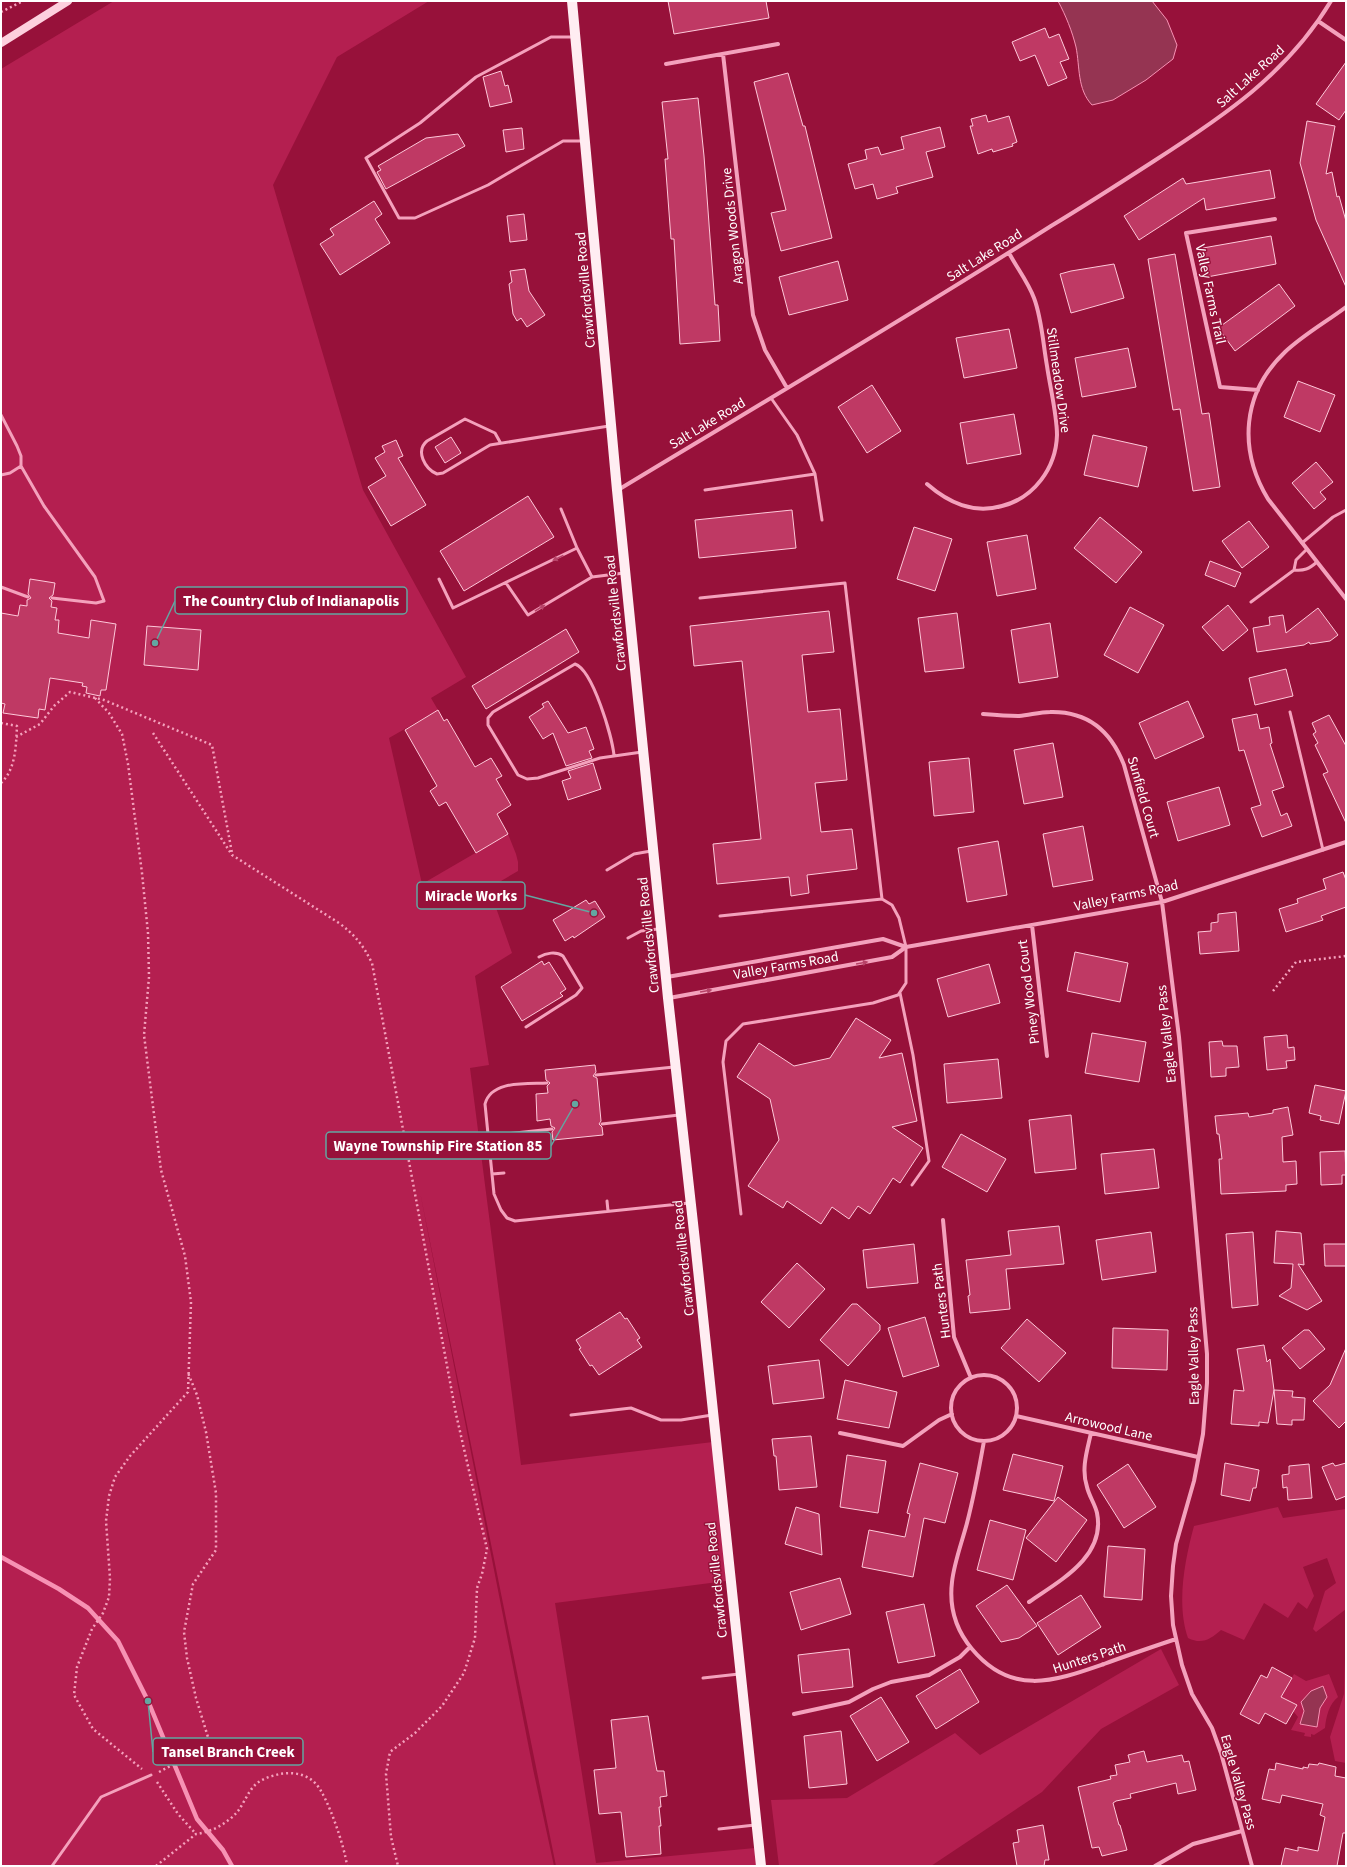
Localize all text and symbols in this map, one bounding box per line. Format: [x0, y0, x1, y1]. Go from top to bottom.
street label: Salt Lake Road [1212, 41, 1289, 113]
street label: Aragon Woods Drive [717, 167, 749, 285]
street label: Salt Lake Road [943, 225, 1026, 287]
street label: Crawfordsville Road [571, 231, 601, 349]
street label: Valley Farms Trail [1190, 242, 1230, 346]
street label: Stillmeadow Drive [1041, 326, 1075, 434]
street label: Salt Lake Road [666, 393, 750, 455]
one-way arrow [552, 554, 564, 561]
street label: Crawfordsville Road [600, 554, 632, 672]
callout: The Country Club of Indianapolis [175, 587, 407, 614]
text: The Country Club of Indianapolis [183, 591, 399, 612]
one-way arrow [534, 605, 546, 612]
street label: Sunfield Court [1122, 754, 1164, 841]
street label: Valley Farms Road [1072, 875, 1180, 917]
street label: Crawfordsville Road [633, 876, 665, 994]
callout: Miracle Works [417, 882, 525, 909]
text: Miracle Works [425, 886, 518, 907]
street label: Piney Wood Court [1013, 938, 1045, 1045]
street label: Valley Farms Road [732, 947, 840, 985]
one-way arrow [856, 960, 868, 966]
street label: Eagle Valley Pass [1152, 984, 1182, 1084]
one-way arrow [700, 988, 713, 994]
callout: Wayne Township Fire Station 85 [326, 1132, 551, 1159]
text: Wayne Township Fire Station 85 [334, 1136, 543, 1157]
street label: Crawfordsville Road [668, 1199, 700, 1317]
street label: Hunters Path [927, 1262, 957, 1340]
street label: Eagle Valley Pass [1183, 1307, 1205, 1405]
street label: Arrowood Lane [1063, 1407, 1154, 1447]
street label: Crawfordsville Road [701, 1521, 733, 1639]
street label: Hunters Path [1050, 1637, 1128, 1679]
street label: Eagle Valley Pass [1215, 1732, 1261, 1832]
callout: Tansel Branch Creek [153, 1738, 303, 1765]
text: Tansel Branch Creek [161, 1742, 296, 1763]

